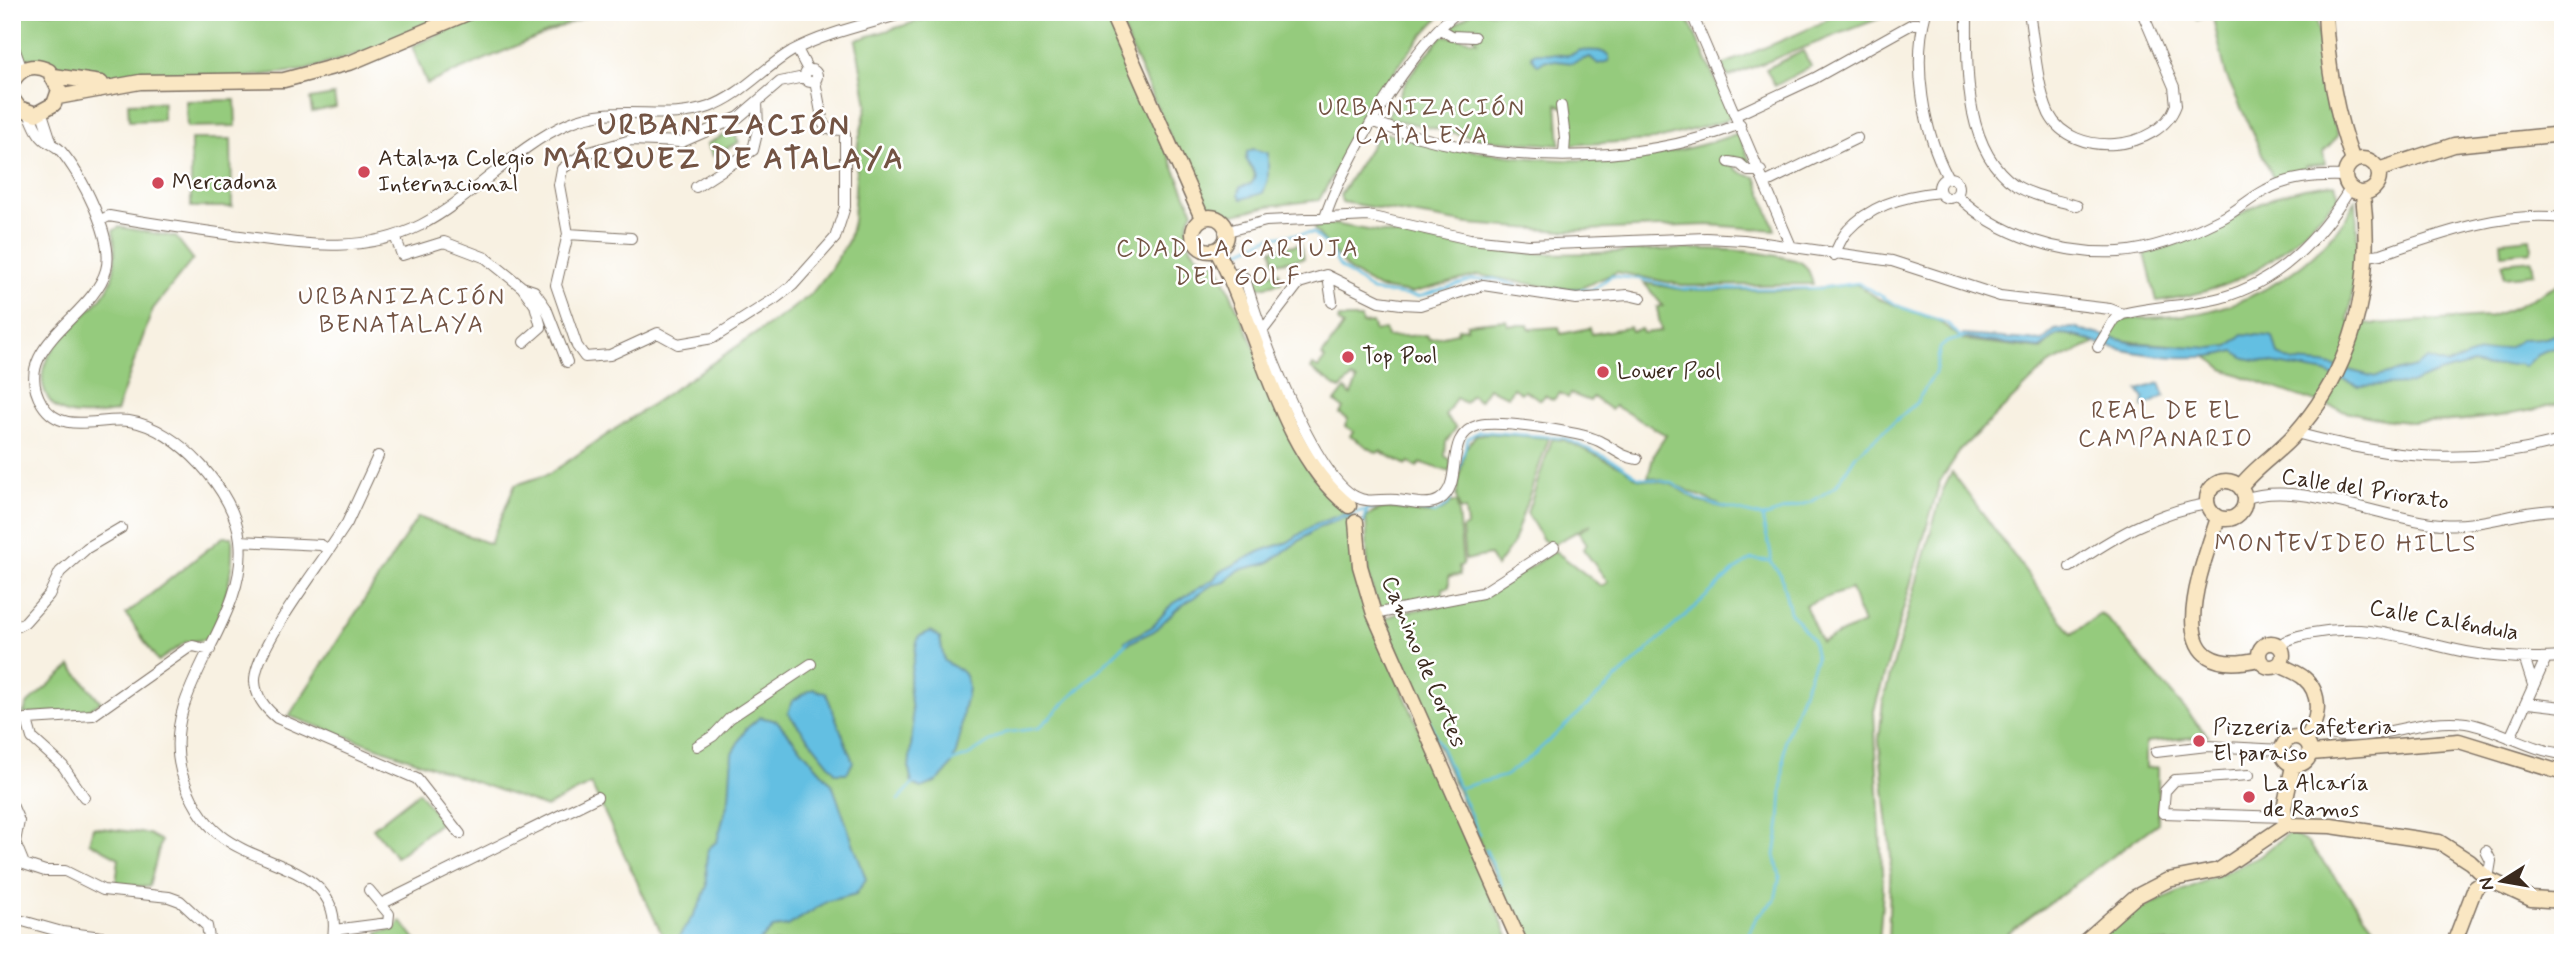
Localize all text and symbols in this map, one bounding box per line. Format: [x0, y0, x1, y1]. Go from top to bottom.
district label: URBANIZACIÓN CATALEYA [1318, 93, 1526, 152]
district label: URBANIZACIÓN MÁRQUEZ DE ATALAYA [543, 106, 905, 179]
place label: Atalaya Colegio Internacional [378, 144, 534, 200]
marker: Atalaya Colegio Internacional [356, 164, 372, 180]
place label: Mercadona [172, 168, 278, 198]
marker: Mercadona [150, 175, 166, 191]
district label: CDAD LA CARTUJA DEL GOLF [1116, 234, 1360, 293]
district label: URBANIZACIÓN BENATALAYA [298, 282, 506, 341]
place label: Top Pool [1362, 342, 1438, 372]
marker: Top Pool [1340, 349, 1356, 365]
place label: Lower Pool [1617, 357, 1721, 387]
marker: Lower Pool [1595, 364, 1611, 380]
district label: REAL DE EL CAMPANARIO [2078, 396, 2254, 455]
street label: Calle del Priorato [2279, 462, 2451, 518]
district label: MONTEVIDEO HILLS [2215, 529, 2477, 560]
street label: Camino de Cortes [1373, 572, 1473, 752]
street label: Calle Caléndula [2367, 593, 2521, 649]
place label: Pizzeria Cafeteria El paraiso [2213, 713, 2396, 769]
marker: Pizzeria Cafeteria El paraiso [2191, 733, 2207, 749]
place label: La Alcaría de Ramos [2263, 769, 2369, 825]
marker: La Alcaría de Ramos [2241, 789, 2257, 805]
north arrow [2466, 846, 2536, 916]
text: N [2473, 875, 2500, 893]

